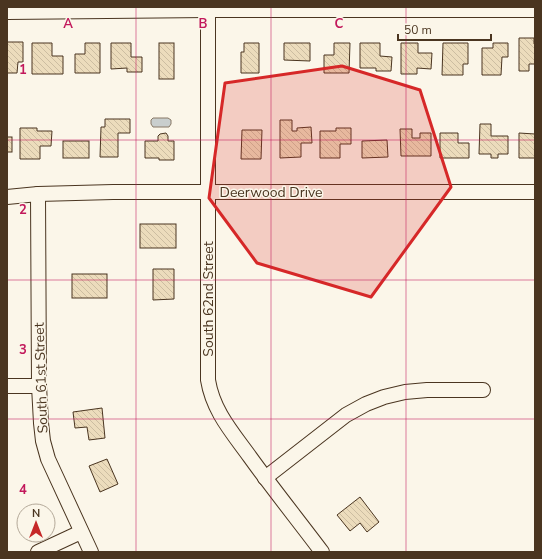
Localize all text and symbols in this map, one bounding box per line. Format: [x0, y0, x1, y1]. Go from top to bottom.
text: A [63, 15, 73, 33]
text: B [199, 15, 208, 33]
text: C [335, 15, 344, 33]
scale bar [398, 16, 491, 42]
text: 50 m [404, 22, 432, 38]
text: 1 [19, 61, 27, 79]
street label: Deerwood Drive [220, 183, 322, 202]
text: 2 [19, 201, 27, 219]
street label: South 62nd Street [199, 241, 218, 357]
street label: South 61st Street [30, 322, 52, 434]
text: 3 [19, 341, 27, 359]
text: 4 [19, 481, 27, 499]
north arrow [16, 503, 56, 543]
text: N [32, 506, 40, 521]

